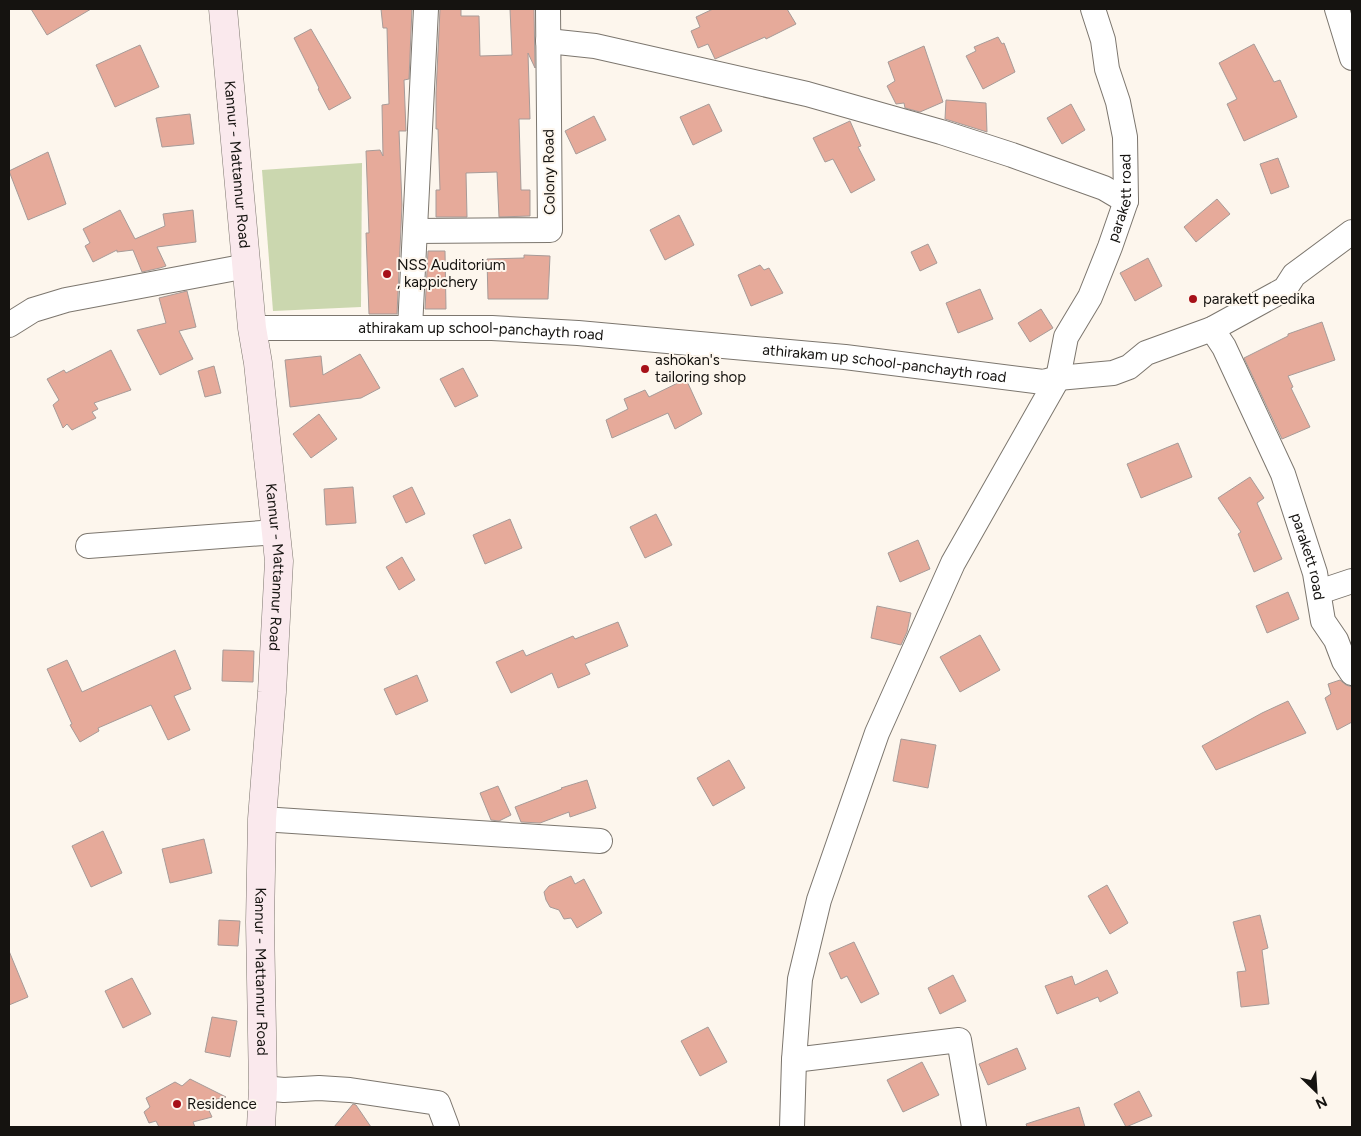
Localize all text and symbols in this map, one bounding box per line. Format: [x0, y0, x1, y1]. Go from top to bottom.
street label: Kannur - Mattannur Road [221, 80, 254, 249]
street label: Colony Road [539, 129, 559, 215]
street label: parakett road [1104, 154, 1135, 244]
place label: NSS Auditorium , kappichery [397, 256, 506, 291]
marker: NSS Auditorium , kappichery [381, 268, 393, 280]
place label: parakett peedika [1203, 290, 1315, 308]
marker: parakett peedika [1187, 293, 1199, 305]
street label: athirakam up school-panchayth road [358, 319, 604, 344]
street label: athirakam up school-panchayth road [762, 341, 1007, 386]
place label: ashokan's tailoring shop [655, 351, 746, 386]
marker: ashokan's tailoring shop [639, 363, 651, 375]
street label: Kannur - Mattannur Road [262, 482, 288, 652]
street label: parakett road [1287, 511, 1328, 601]
street label: Kannur - Mattannur Road [251, 887, 271, 1056]
north arrow [1291, 1066, 1341, 1116]
text: N [1313, 1092, 1330, 1112]
place label: Residence [187, 1095, 257, 1113]
marker: Residence [171, 1098, 183, 1110]

